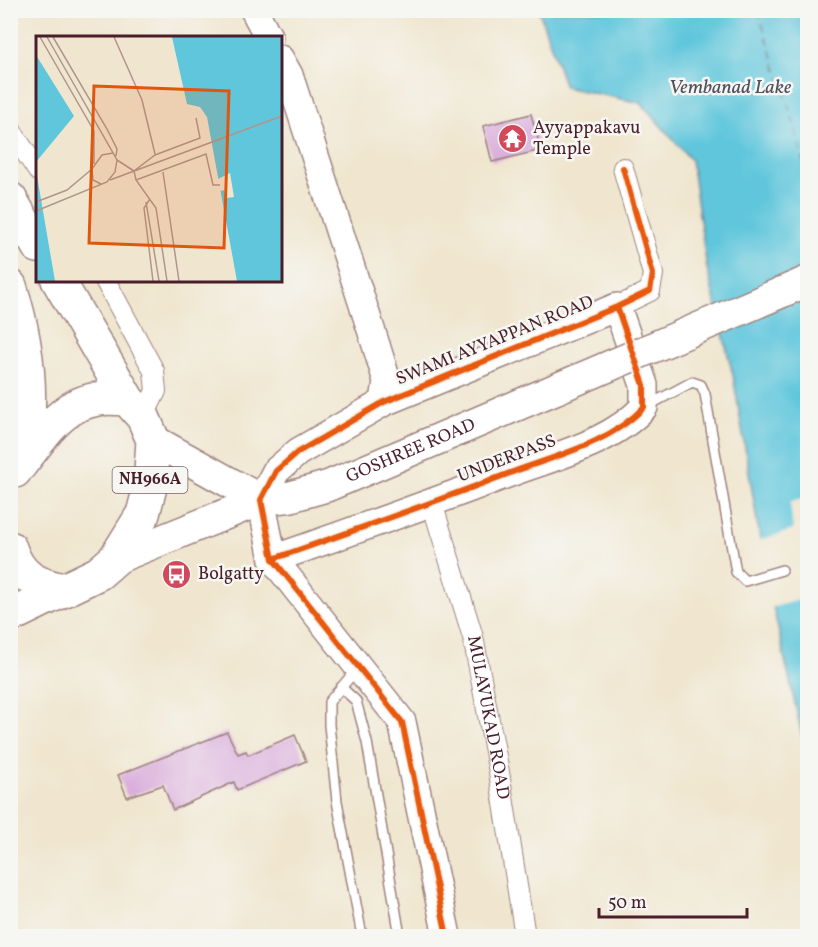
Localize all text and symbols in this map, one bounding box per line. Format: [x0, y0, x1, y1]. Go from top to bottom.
inset map [36, 36, 282, 282]
water label: Vembanad Lake [669, 74, 792, 102]
place label: Ayyappakavu Temple [533, 116, 641, 162]
temple icon: Ayyappakavu Temple [496, 122, 528, 154]
street label: SWAMI AYYAPPAN ROAD [392, 290, 598, 392]
street label: GOSHREE ROAD [342, 412, 479, 489]
street label: UNDERPASS [454, 429, 560, 489]
road number: NH966A [112, 467, 188, 493]
bus stop icon: Bolgatty [161, 558, 193, 590]
place label: Bolgatty [198, 562, 264, 587]
street label: MULAVUKAD ROAD [460, 633, 516, 801]
scale bar [599, 881, 748, 919]
text: 50 m [608, 891, 647, 916]

